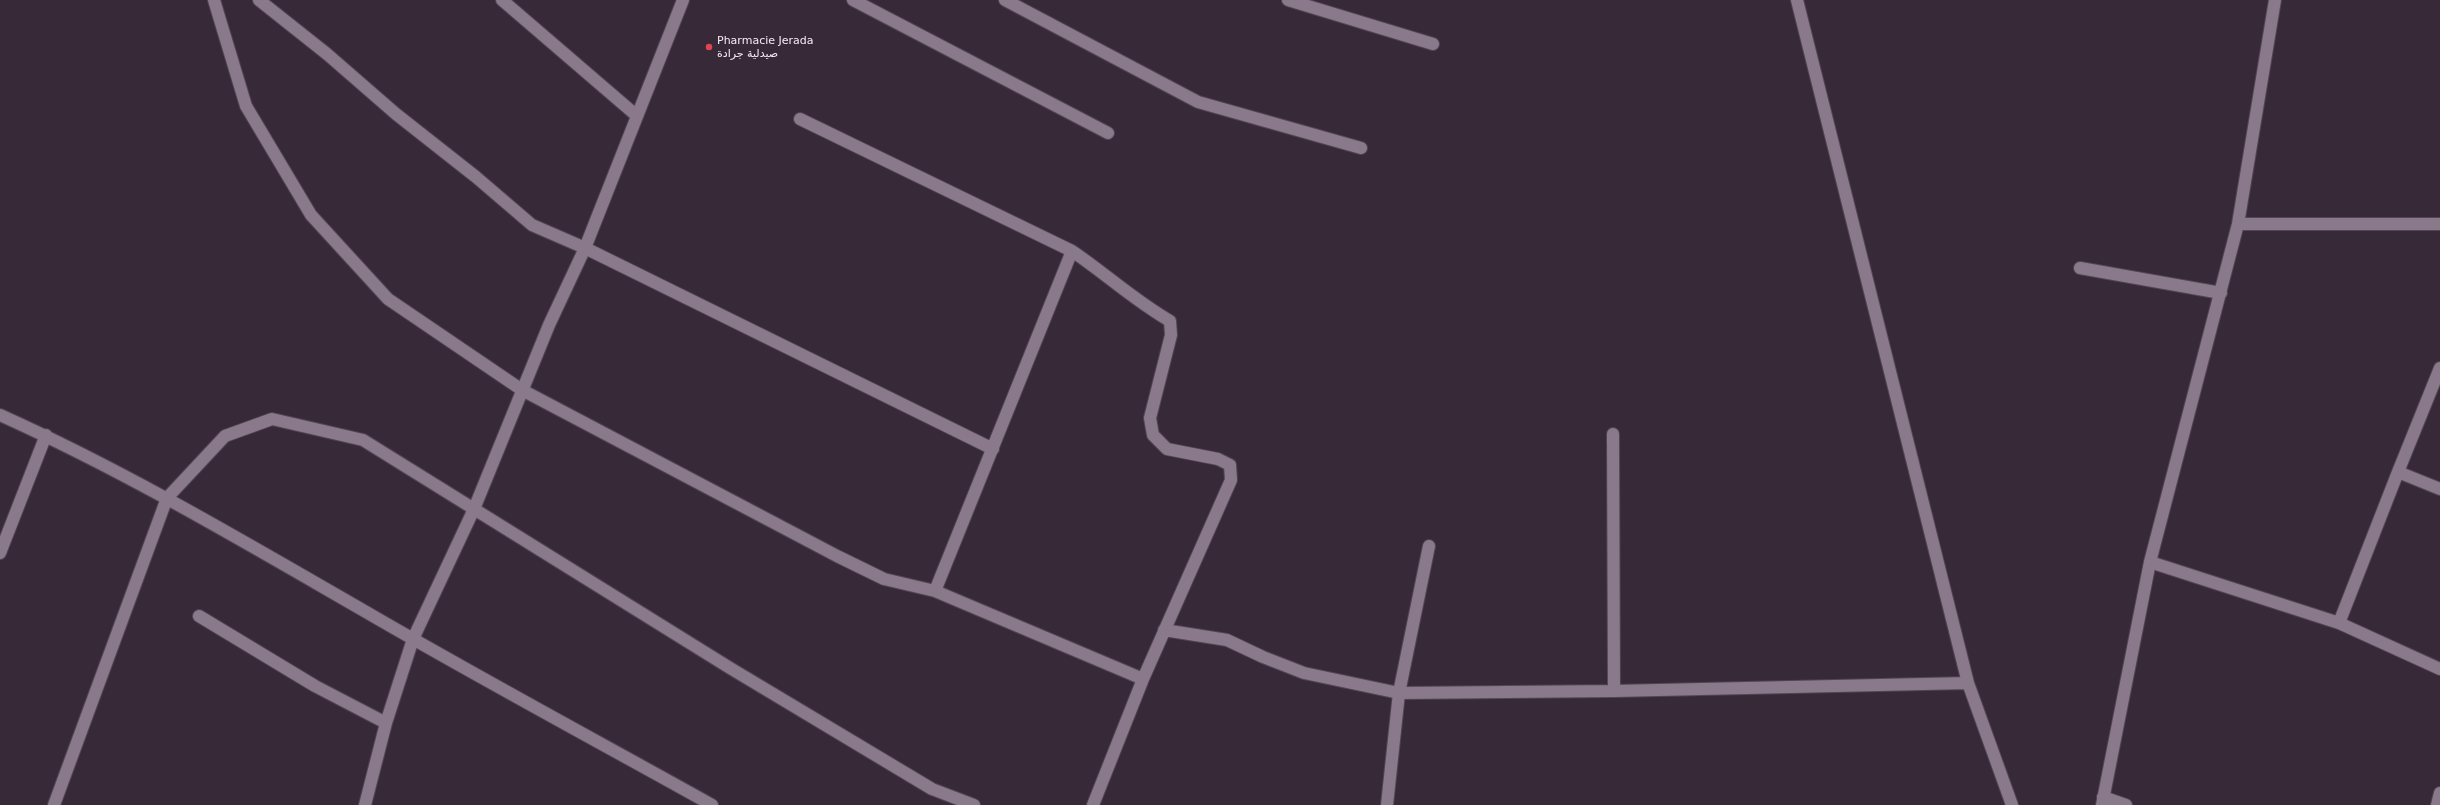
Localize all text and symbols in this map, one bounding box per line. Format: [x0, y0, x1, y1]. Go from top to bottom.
place label: Pharmacie Jerada صيدلية جرادة [717, 34, 813, 60]
marker: Pharmacie Jerada صيدلية جرادة [704, 42, 714, 52]

